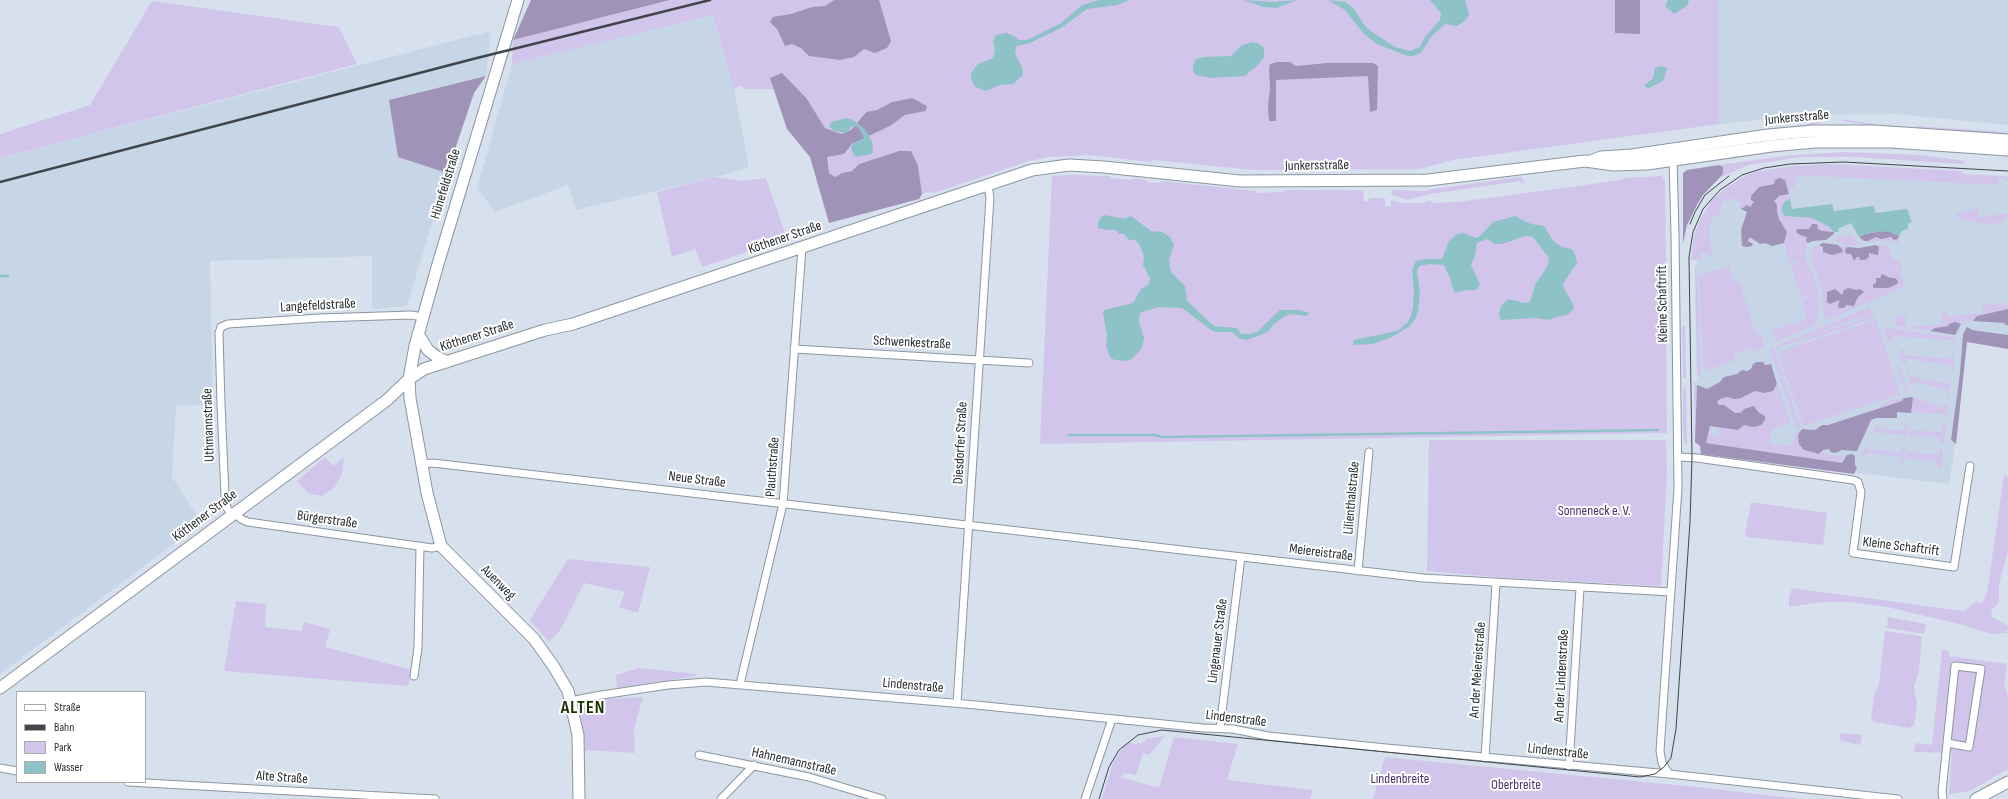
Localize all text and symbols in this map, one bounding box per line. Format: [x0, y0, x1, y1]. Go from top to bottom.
street label: Junkersstraße [1764, 107, 1830, 129]
street label: Hünefeldstraße [427, 147, 465, 221]
street label: Junkersstraße [1285, 157, 1349, 175]
street label: Köthener Straße [746, 218, 824, 258]
street label: Kleine Schaftrift [1654, 265, 1672, 343]
street label: Langefeldstraße [280, 296, 356, 316]
street label: Köthener Straße [438, 316, 516, 356]
street label: Schwenkestraße [873, 333, 951, 353]
street label: Uthmannstraße [199, 388, 219, 462]
street label: Diesdorfer Straße [950, 401, 972, 485]
street label: Plauthstraße [763, 436, 783, 498]
street label: Lilienthalstraße [1340, 461, 1364, 535]
street label: Neue Straße [667, 468, 727, 492]
street label: Köthener Straße [169, 486, 241, 546]
park label: Sonneneck e. V. [1558, 503, 1630, 519]
street label: Bürgerstraße [296, 507, 358, 533]
street label: Kleine Schaftrift [1862, 534, 1940, 560]
street label: Meiereistraße [1288, 541, 1354, 565]
street label: Auenweg [477, 562, 519, 604]
street label: Lingenauer Straße [1204, 598, 1232, 684]
street label: An der Meiereistraße [1466, 621, 1490, 719]
street label: An der Lindenstraße [1551, 629, 1573, 723]
street label: Lindenstraße [882, 675, 944, 697]
legend [16, 691, 146, 783]
district label: ALTEN [561, 697, 605, 719]
text: Straße [54, 700, 81, 715]
street label: Lindenstraße [1205, 707, 1267, 731]
text: Bahn [54, 720, 74, 735]
text: Park [54, 740, 72, 755]
street label: Lindenstraße [1527, 740, 1589, 764]
street label: Hahnemannstraße [750, 744, 838, 780]
text: Wasser [54, 760, 83, 775]
street label: Alte Straße [256, 768, 308, 788]
park label: Lindenbreite [1371, 771, 1429, 787]
park label: Oberbreite [1491, 777, 1541, 793]

